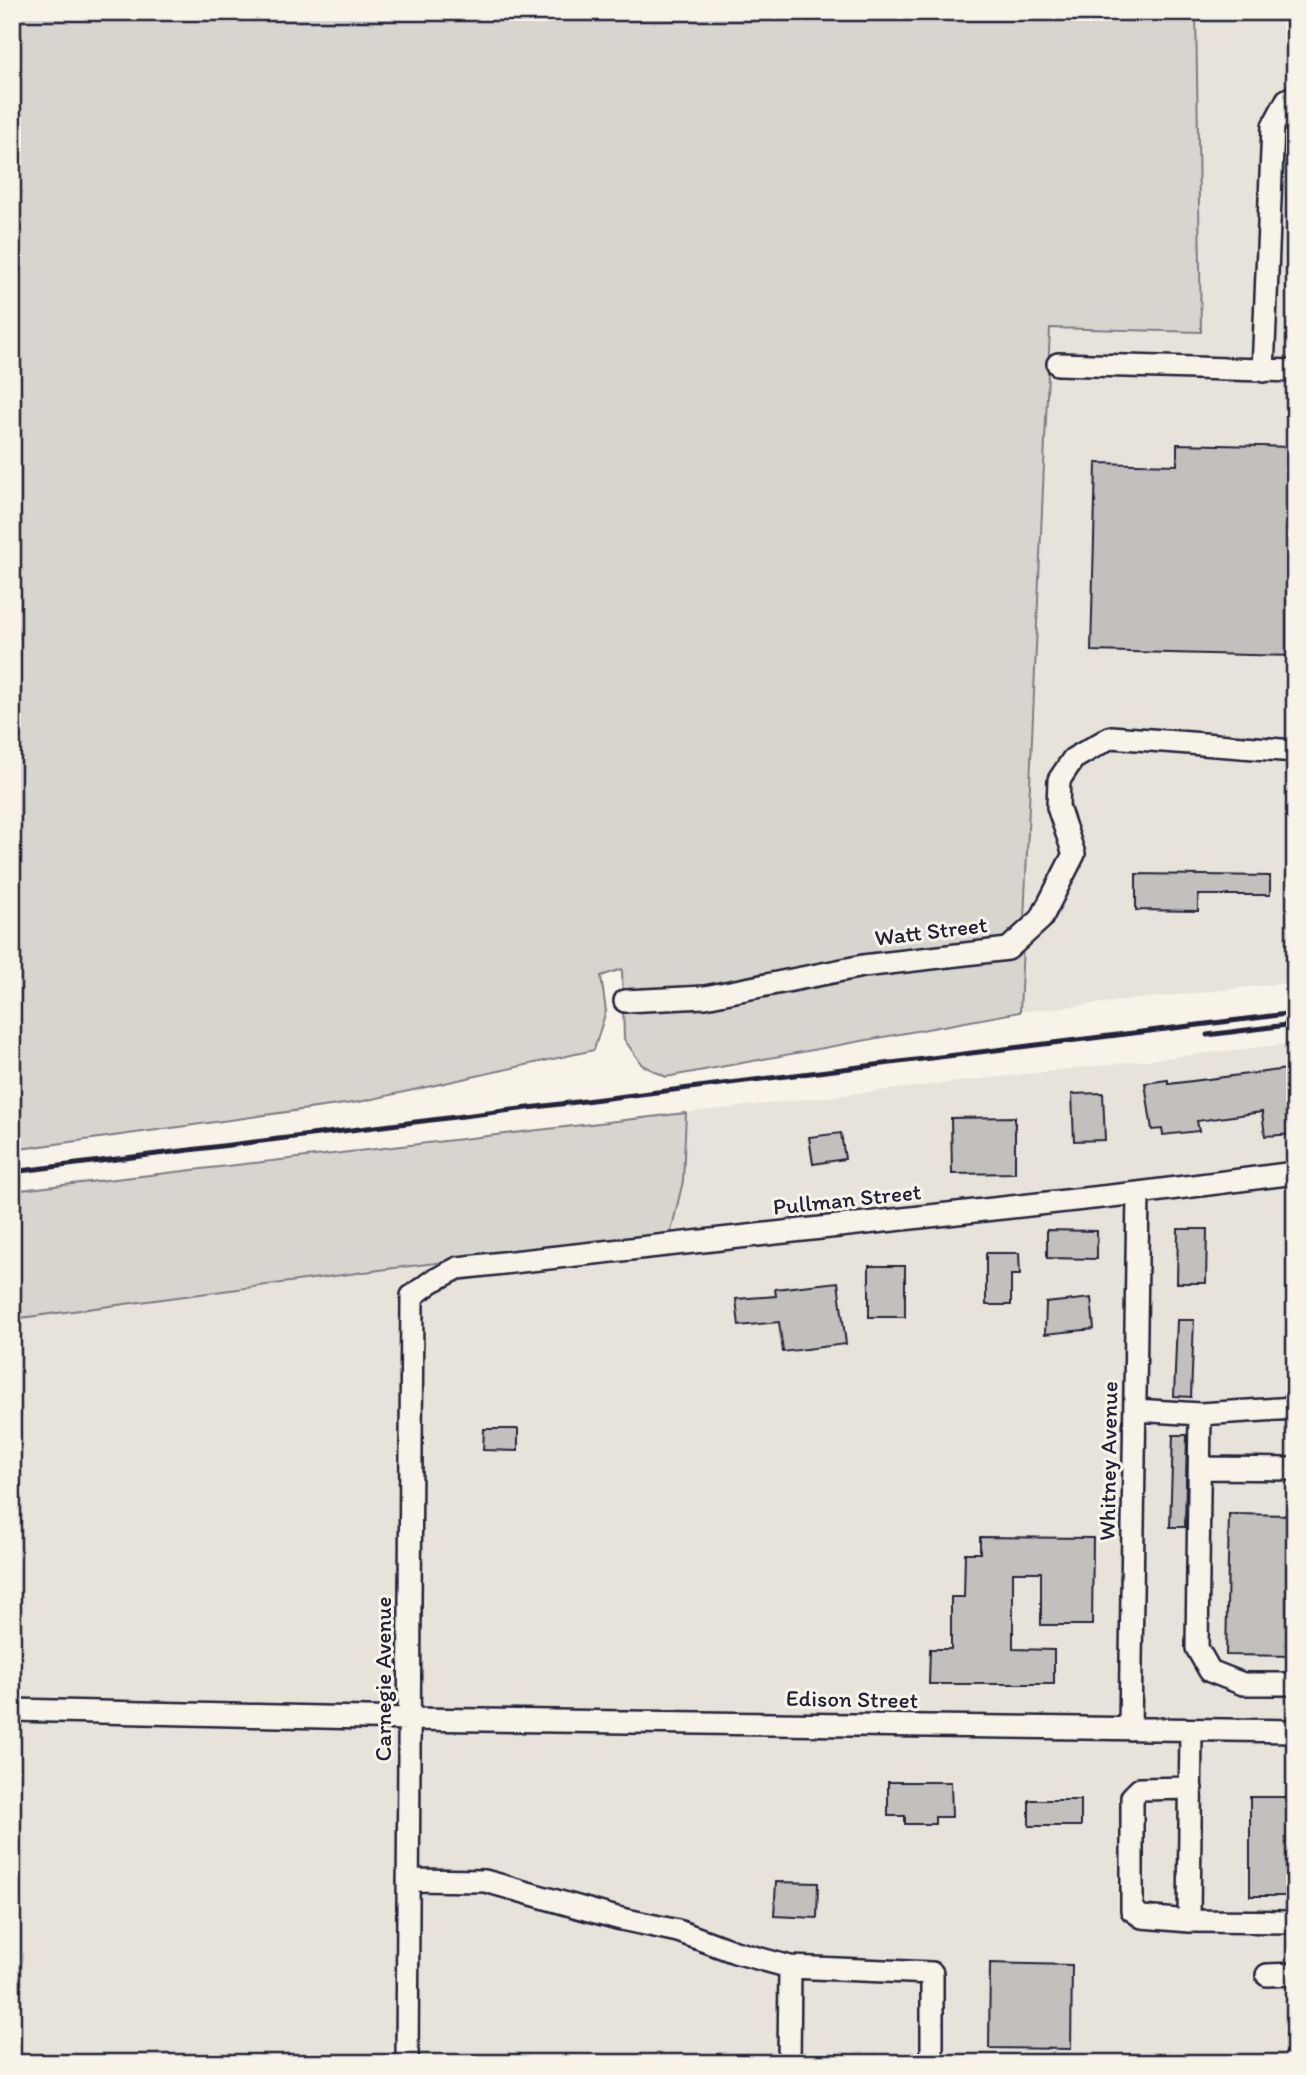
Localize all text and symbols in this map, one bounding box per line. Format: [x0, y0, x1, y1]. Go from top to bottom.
street label: Watt Street [873, 910, 989, 952]
street label: Pullman Street [771, 1177, 923, 1221]
street label: Whitney Avenue [1093, 1381, 1123, 1541]
street label: Carnegie Avenue [369, 1597, 397, 1761]
street label: Edison Street [786, 1684, 919, 1714]

